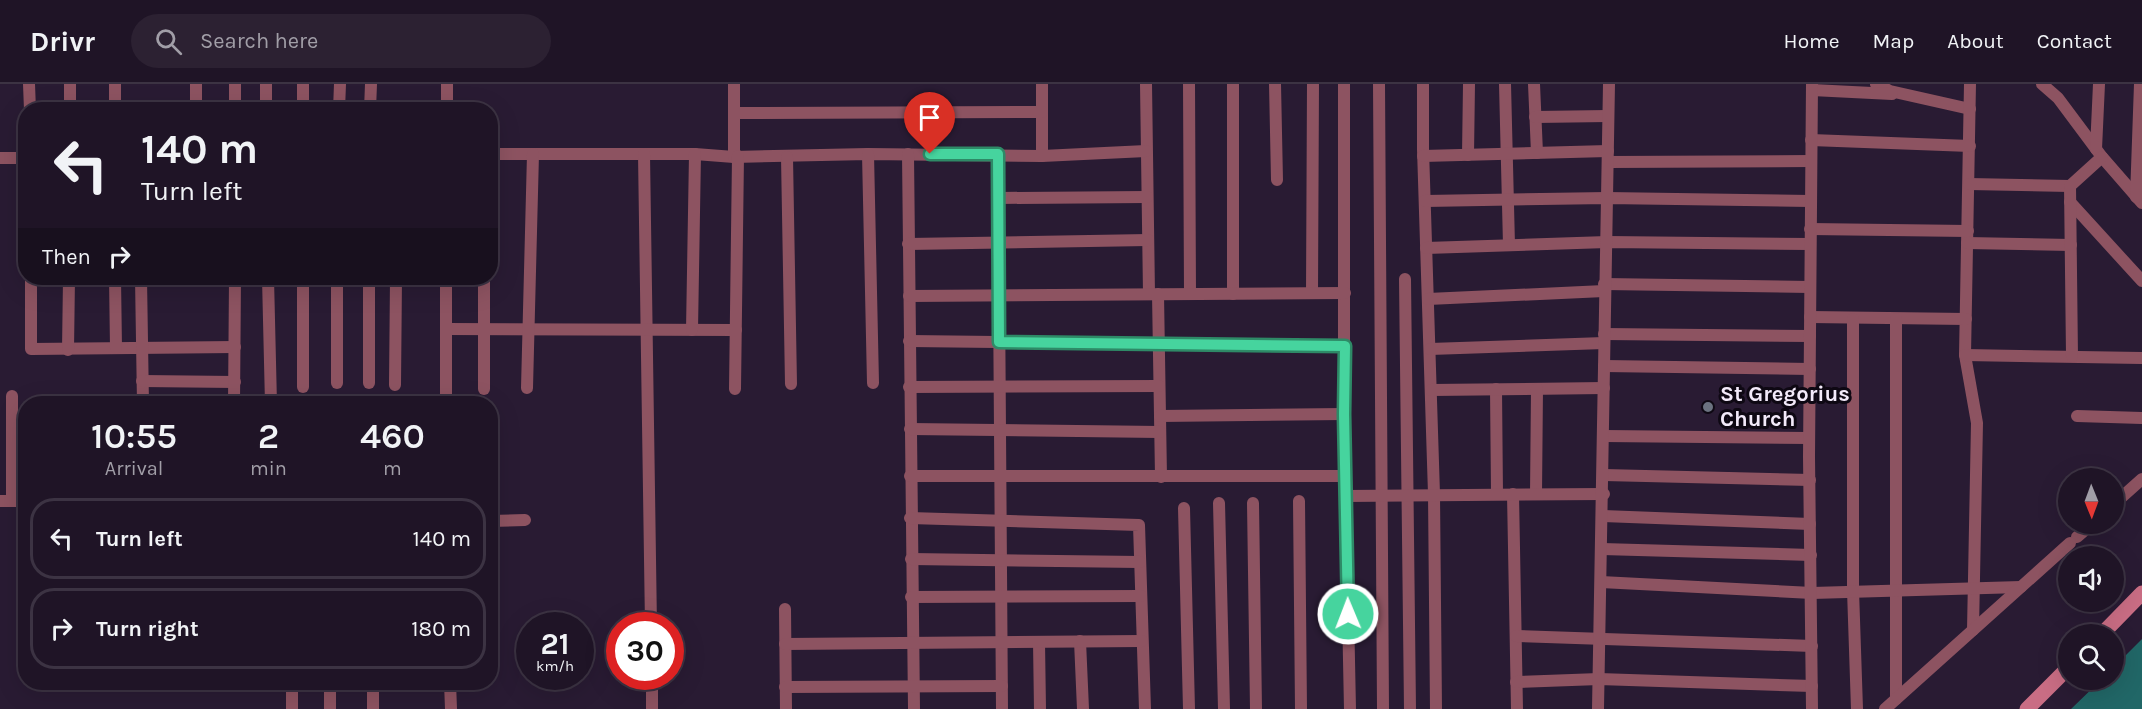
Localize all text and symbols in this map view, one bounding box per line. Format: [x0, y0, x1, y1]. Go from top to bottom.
search box [131, 14, 551, 68]
text: Drivr [30, 25, 95, 58]
icon: search [152, 25, 185, 58]
text: Search here [200, 28, 318, 54]
text: Home [1784, 29, 1840, 53]
text: Map [1873, 29, 1914, 53]
text: About [1947, 29, 2004, 53]
text: Contact [2037, 29, 2112, 53]
pin [904, 92, 955, 154]
icon: arrive [913, 101, 946, 134]
text: 140 m [141, 124, 258, 174]
icon: left [42, 126, 120, 204]
text: Turn left [141, 175, 242, 207]
icon: right [103, 240, 136, 273]
text: Then [42, 244, 91, 270]
place label: St Gregorius Church [1720, 381, 1850, 432]
marker: St Gregorius Church [1701, 400, 1715, 414]
text: 10:55 [91, 415, 177, 457]
text: 2 [258, 415, 279, 457]
text: 460 [360, 415, 425, 457]
text: Arrival [105, 457, 163, 480]
text: min [250, 457, 287, 480]
text: m [383, 457, 402, 480]
north arrow [2058, 468, 2124, 534]
map controls [2058, 468, 2124, 690]
icon: left [45, 522, 78, 555]
text: Turn left [96, 526, 183, 552]
text: 140 m [413, 526, 471, 552]
button: sound [2058, 546, 2124, 612]
position arrow [1316, 582, 1380, 646]
icon: right [45, 612, 78, 645]
speed limit sign: 30 [606, 612, 684, 690]
text: Turn right [96, 616, 199, 642]
text: 180 m [411, 616, 471, 642]
button: search [2058, 624, 2124, 690]
text: 21 [541, 626, 569, 662]
text: km/h [536, 657, 574, 675]

